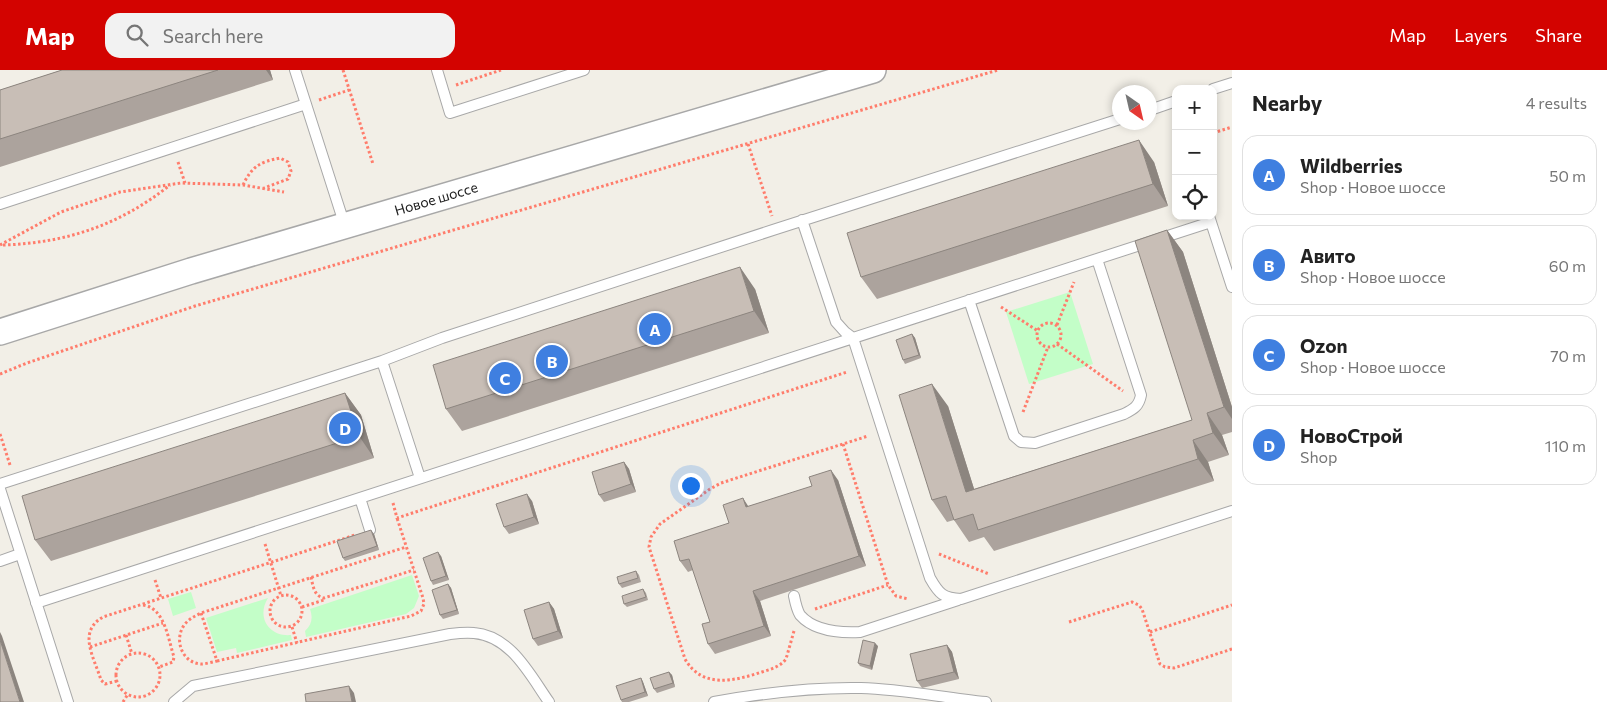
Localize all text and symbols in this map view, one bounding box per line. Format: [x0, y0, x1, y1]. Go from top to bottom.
search box [105, 13, 455, 58]
text: Map [25, 21, 75, 50]
icon: search [123, 21, 151, 49]
text: Search here [163, 24, 263, 47]
text: Map [1389, 24, 1426, 46]
text: Layers [1454, 24, 1507, 46]
text: Share [1535, 24, 1582, 46]
north arrow [1112, 85, 1157, 130]
map controls [1172, 85, 1217, 220]
button: + [1172, 85, 1217, 130]
text: Nearby [1252, 90, 1322, 115]
text: 4 results [1526, 93, 1587, 112]
button: − [1172, 130, 1217, 175]
text: Wildberries [1300, 154, 1403, 177]
text: A [1263, 166, 1275, 185]
text: 50 m [1549, 166, 1586, 185]
button: locate [1172, 175, 1217, 220]
text: Shop · Новое шоссе [1300, 177, 1446, 196]
street label: Новое шоссе [392, 178, 480, 219]
text: Авито [1300, 244, 1356, 267]
text: B [1264, 256, 1274, 275]
text: 60 m [1549, 256, 1586, 275]
text: Shop · Новое шоссе [1300, 267, 1446, 286]
pin: A [639, 310, 671, 348]
text: Ozon [1300, 334, 1348, 357]
pin: B [536, 342, 568, 380]
text: C [1264, 346, 1274, 365]
text: 70 m [1550, 346, 1586, 365]
text: Shop · Новое шоссе [1300, 357, 1446, 376]
pin: C [489, 359, 521, 397]
pin: D [329, 409, 361, 447]
text: НовоСтрой [1300, 424, 1403, 447]
text: D [1263, 436, 1275, 455]
text: 110 m [1545, 436, 1586, 455]
text: Shop [1300, 447, 1338, 466]
your location [678, 473, 704, 499]

